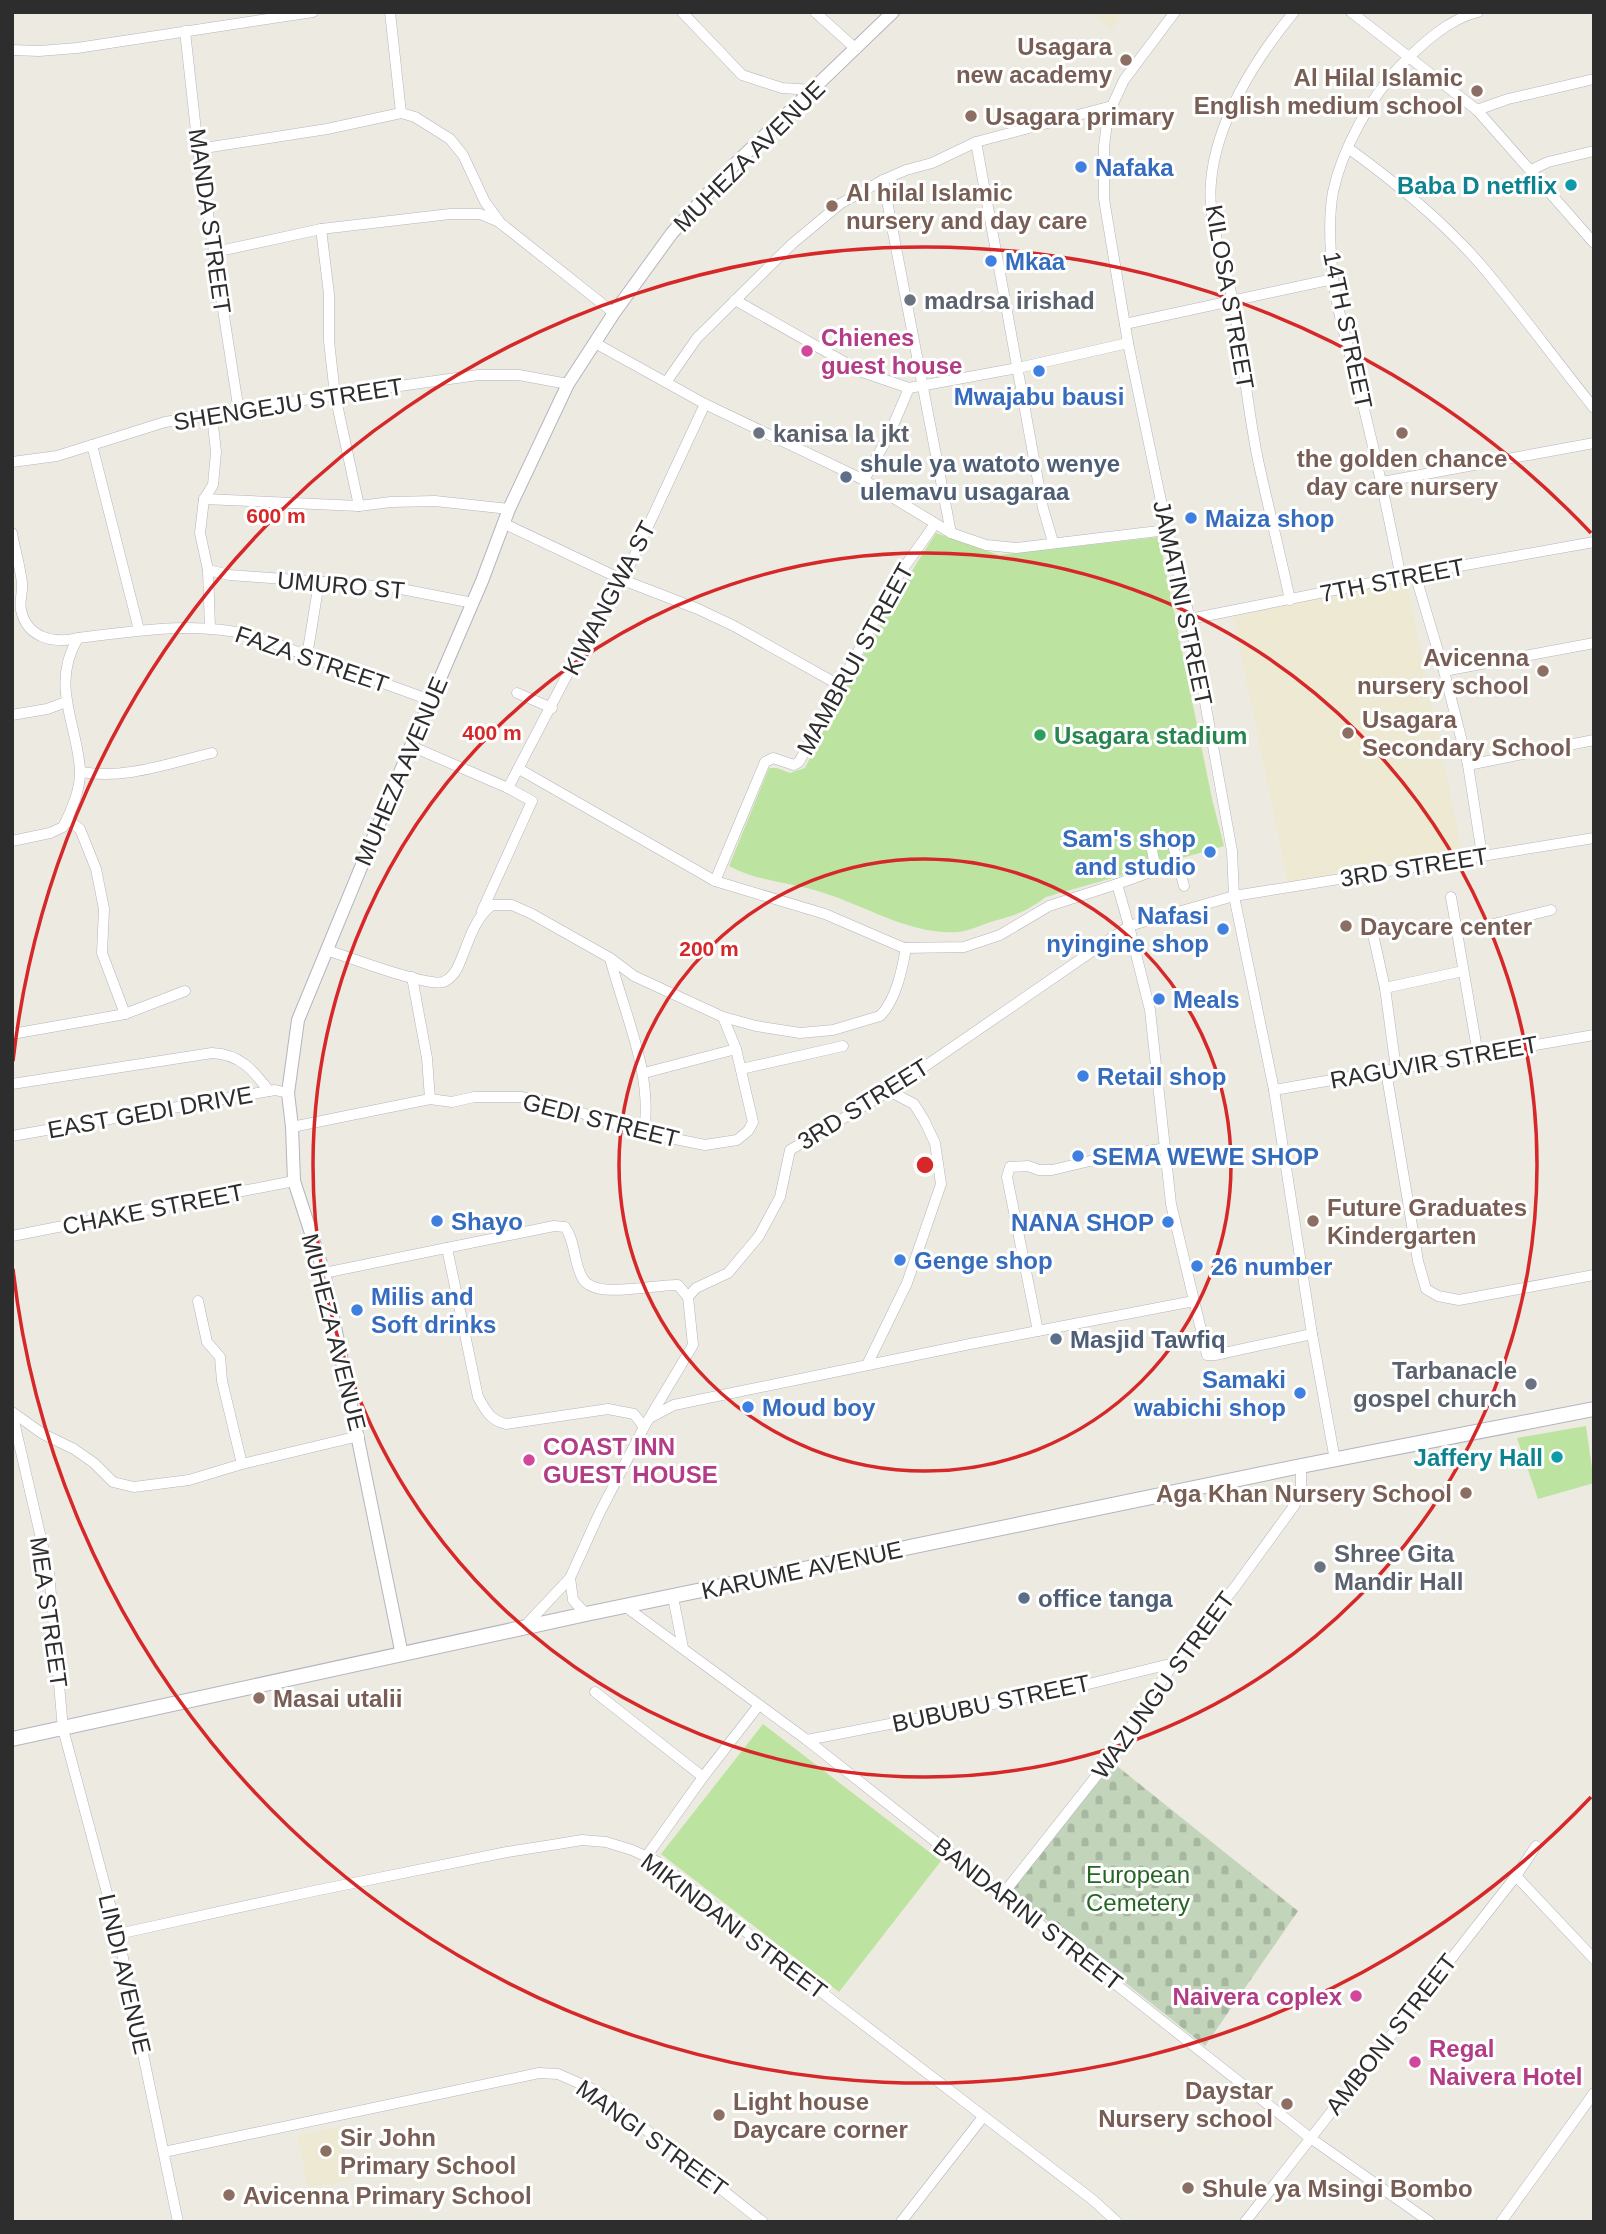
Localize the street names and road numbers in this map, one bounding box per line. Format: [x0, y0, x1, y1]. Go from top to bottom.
street label: MUHEZA AVENUE [668, 75, 830, 237]
street label: MANDA STREET [184, 127, 236, 316]
street label: KILOSA STREET [1200, 203, 1260, 392]
street label: 14TH STREET [1318, 249, 1378, 411]
street label: SHENGEJU STREET [171, 372, 405, 435]
street label: JAMATINI STREET [1148, 498, 1218, 708]
street label: KIWANGWA ST [557, 516, 661, 679]
street label: 7TH STREET [1317, 553, 1467, 607]
street label: MAMBRUI STREET [791, 558, 919, 759]
street label: UMURO ST [276, 566, 406, 604]
street label: FAZA STREET [232, 620, 392, 698]
street label: MUHEZA AVENUE [349, 673, 453, 869]
street label: 3RD STREET [1338, 842, 1490, 892]
street label: RAGUVIR STREET [1328, 1030, 1540, 1094]
street label: 3RD STREET [793, 1053, 934, 1155]
street label: EAST GEDI DRIVE [45, 1081, 255, 1143]
street label: GEDI STREET [520, 1088, 682, 1153]
street label: CHAKE STREET [60, 1178, 246, 1240]
street label: MUHEZA AVENUE [296, 1231, 372, 1433]
street label: MEA STREET [25, 1535, 73, 1689]
street label: KARUME AVENUE [699, 1535, 905, 1605]
street label: WAZUNGU STREET [1086, 1586, 1240, 1784]
street label: BUBUBU STREET [890, 1669, 1093, 1737]
street label: BANDARINI STREET [928, 1832, 1128, 1996]
street label: MIKINDANI STREET [636, 1847, 832, 2005]
street label: LINDI AVENUE [93, 1891, 157, 2057]
street label: AMBONI STREET [1320, 1948, 1462, 2120]
street label: MANGI STREET [571, 2074, 733, 2202]

